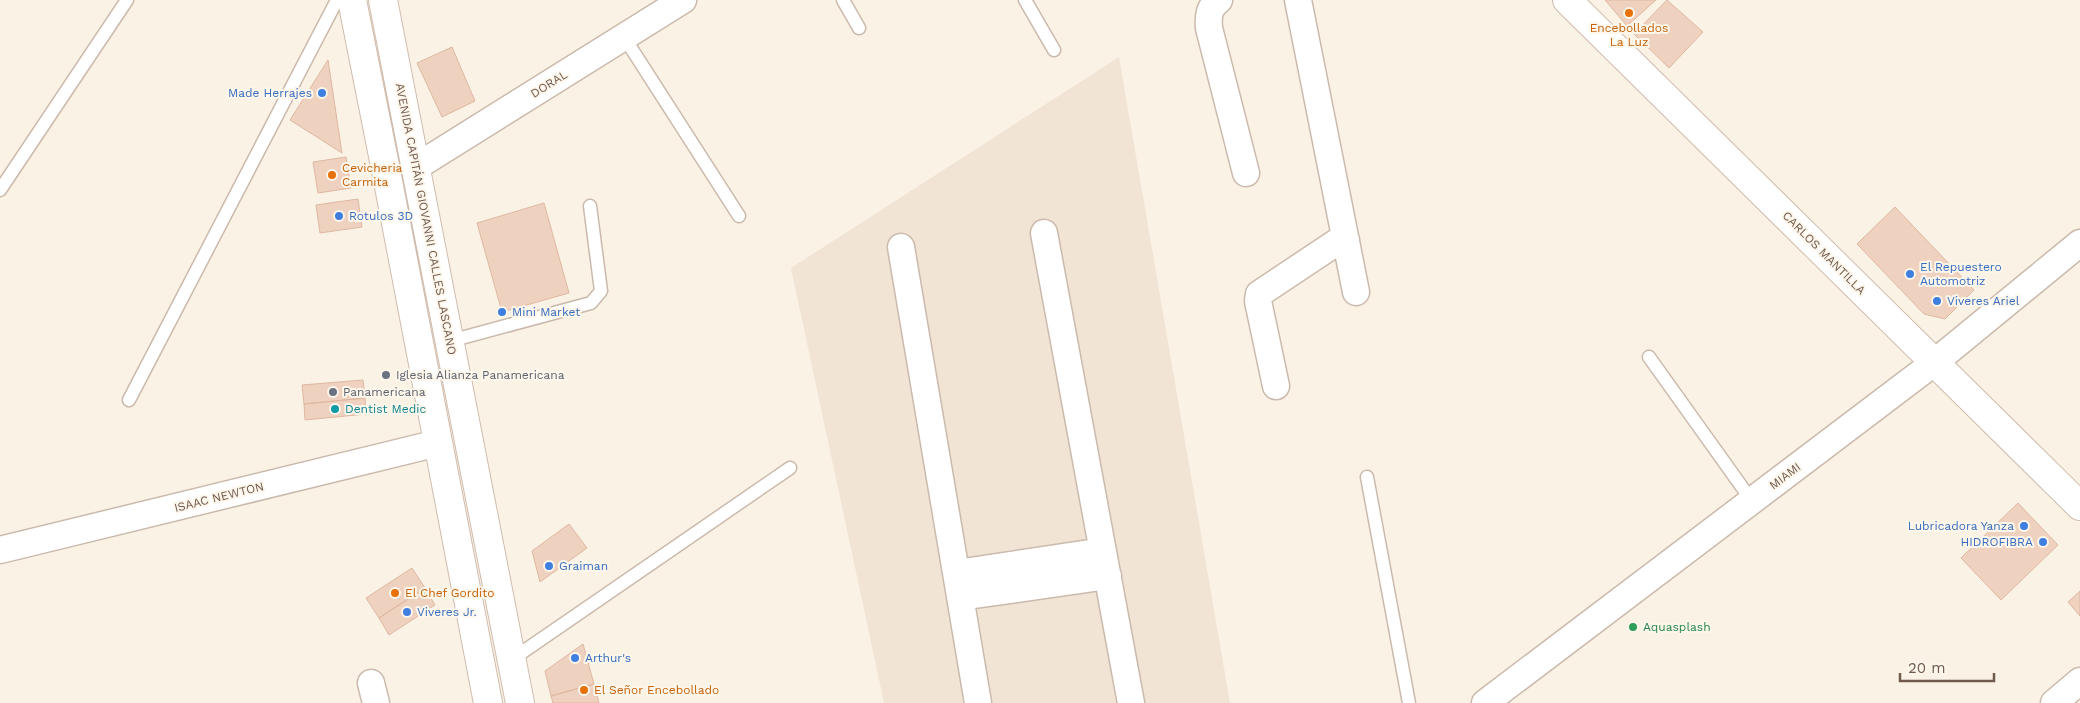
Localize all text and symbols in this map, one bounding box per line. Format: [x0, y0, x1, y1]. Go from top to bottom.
marker: Encebollados La Luz [1623, 7, 1635, 19]
place label: Encebollados La Luz [1590, 21, 1668, 49]
street label: DORAL [528, 67, 570, 101]
street label: AVENIDA CAPITÁN GIOVANNI CALLES LASCANO [393, 82, 459, 356]
place label: Made Herrajes [228, 86, 312, 100]
marker: Made Herrajes [316, 87, 328, 99]
place label: Cevicheria Carmita [342, 161, 403, 189]
marker: Cevicheria Carmita [326, 169, 338, 181]
place label: Rotulos 3D [349, 209, 413, 223]
street label: CARLOS MANTILLA [1780, 209, 1869, 298]
marker: Rotulos 3D [333, 210, 345, 222]
place label: El Repuestero Automotriz [1920, 260, 2002, 288]
marker: El Repuestero Automotriz [1904, 268, 1916, 280]
place label: Viveres Ariel [1947, 294, 2020, 308]
marker: Viveres Ariel [1931, 295, 1943, 307]
place label: Mini Market [512, 305, 580, 319]
marker: Mini Market [496, 306, 508, 318]
place label: Iglesia Alianza Panamericana [396, 368, 565, 382]
marker: Iglesia Alianza Panamericana [380, 369, 392, 381]
place label: Panamericana [343, 385, 426, 399]
marker: Panamericana [327, 386, 339, 398]
place label: Dentist Medic [345, 402, 426, 416]
marker: Dentist Medic [329, 403, 341, 415]
street label: MIAMI [1767, 460, 1803, 492]
street label: ISAAC NEWTON [173, 479, 265, 515]
place label: Lubricadora Yanza [1908, 519, 2014, 533]
marker: Lubricadora Yanza [2018, 520, 2030, 532]
place label: HIDROFIBRA [1960, 535, 2033, 549]
marker: HIDROFIBRA [2037, 536, 2049, 548]
place label: Graiman [559, 559, 608, 573]
marker: Graiman [543, 560, 555, 572]
place label: El Chef Gordito [405, 586, 494, 600]
marker: El Chef Gordito [389, 587, 401, 599]
place label: Viveres Jr. [417, 605, 477, 619]
marker: Viveres Jr. [401, 606, 413, 618]
place label: Aquasplash [1643, 620, 1711, 634]
marker: Aquasplash [1627, 621, 1639, 633]
scale bar [1900, 650, 1994, 682]
place label: Arthur's [585, 651, 631, 665]
marker: Arthur's [569, 652, 581, 664]
text: 20 m [1908, 659, 1946, 677]
place label: El Señor Encebollado [594, 683, 719, 697]
marker: El Señor Encebollado [578, 684, 590, 696]

